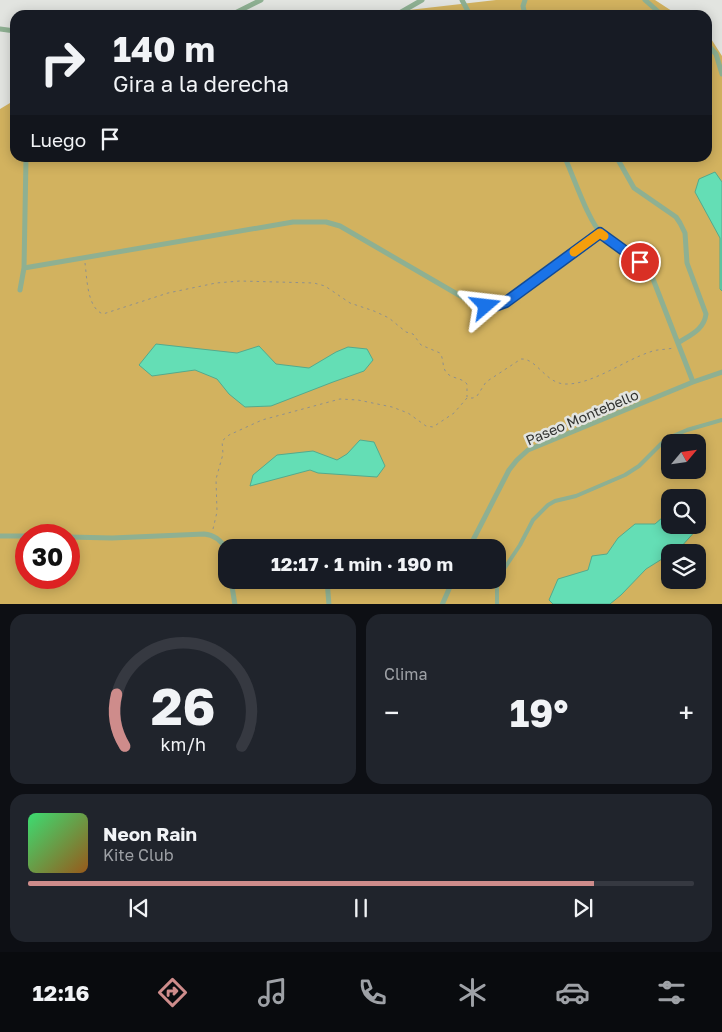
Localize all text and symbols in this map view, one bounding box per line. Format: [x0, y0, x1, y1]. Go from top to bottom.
text: 140 m [113, 28, 215, 70]
icon: right [30, 30, 95, 95]
text: Gira a la derecha [113, 70, 289, 97]
icon: arrive [96, 125, 124, 153]
text: Luego [30, 128, 86, 151]
pin [619, 241, 661, 283]
icon: arrive [626, 248, 654, 276]
position arrow [459, 279, 511, 331]
street label: Paseo Montebello [523, 386, 641, 448]
north arrow [661, 434, 706, 479]
map controls [661, 434, 706, 589]
button: search [661, 489, 706, 534]
speed limit sign: 30 [15, 524, 80, 589]
button: layers [661, 544, 706, 589]
text: 12:17 · 1 min · 190 m [271, 552, 453, 575]
text: Clima [384, 664, 428, 684]
text: 26 [151, 674, 215, 736]
text: 19° [510, 690, 568, 735]
text: − [384, 696, 399, 729]
text: + [679, 696, 694, 729]
text: km/h [160, 733, 206, 755]
text: Neon Rain [103, 822, 197, 845]
text: Kite Club [103, 845, 174, 865]
icon: previous [125, 894, 153, 922]
icon: pause [347, 894, 375, 922]
icon: next [569, 894, 597, 922]
icon: directions [155, 975, 190, 1010]
icon: music [255, 975, 290, 1010]
icon: phone [355, 975, 390, 1010]
icon: climate [455, 975, 490, 1010]
icon: car [555, 975, 590, 1010]
icon: filters [654, 975, 689, 1010]
text: 12:16 [32, 979, 90, 1006]

